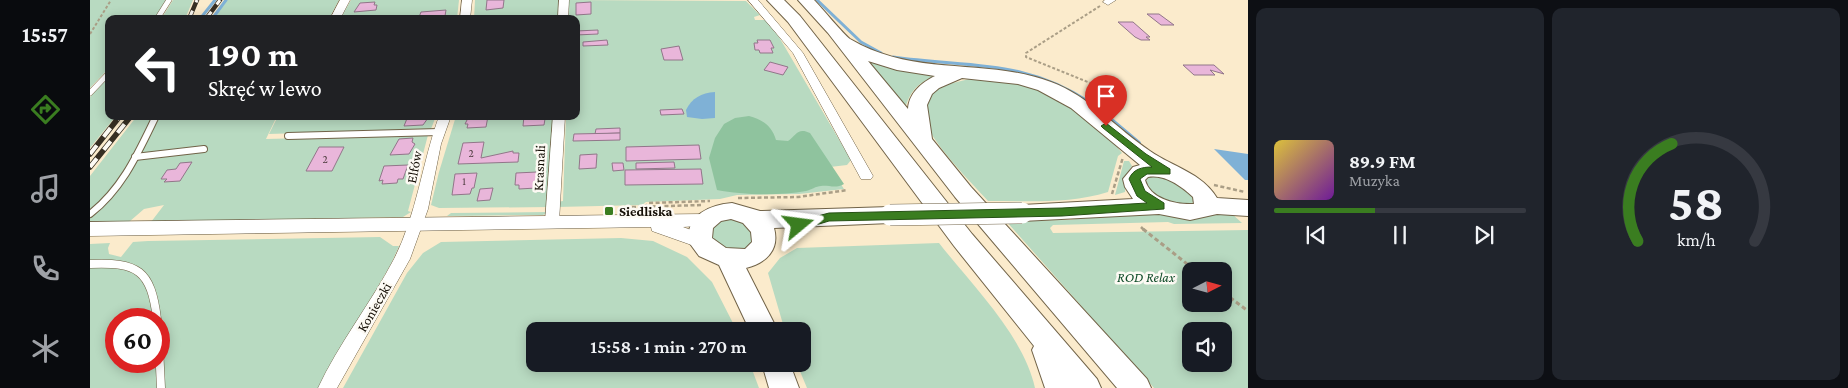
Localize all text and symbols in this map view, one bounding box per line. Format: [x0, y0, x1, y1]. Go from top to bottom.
text: 15:57 [22, 22, 68, 47]
icon: left [125, 35, 190, 100]
text: 190 m [208, 35, 298, 74]
pin [1085, 75, 1127, 126]
text: Skręć w lewo [208, 76, 322, 101]
icon: arrive [1092, 82, 1120, 110]
icon: directions [28, 92, 63, 127]
street label: Krasnali [530, 144, 548, 191]
house number: 2 [468, 147, 474, 159]
street label: Elfów [403, 149, 425, 185]
text: 89.9 FM [1349, 151, 1415, 172]
house number: 2 [322, 153, 328, 165]
icon: music [28, 171, 63, 206]
text: Muzyka [1349, 172, 1400, 189]
text: 58 [1668, 173, 1724, 231]
house number: 1 [462, 175, 466, 187]
position arrow [772, 198, 824, 250]
place label: Siedliska [619, 203, 673, 219]
marker: Siedliska [603, 205, 615, 217]
icon: previous [1302, 221, 1330, 249]
icon: pause [1386, 221, 1414, 249]
icon: next [1470, 221, 1498, 249]
text: km/h [1677, 230, 1716, 250]
icon: phone [28, 251, 63, 286]
north arrow [1182, 262, 1232, 312]
map controls [1182, 262, 1232, 372]
park label: ROD Relax [1117, 269, 1176, 285]
street label: Konieczki [354, 279, 395, 334]
speed limit sign: 60 [105, 308, 170, 373]
button: sound [1182, 322, 1232, 372]
icon: climate [28, 331, 63, 366]
text: 15:58 · 1 min · 270 m [590, 336, 747, 357]

